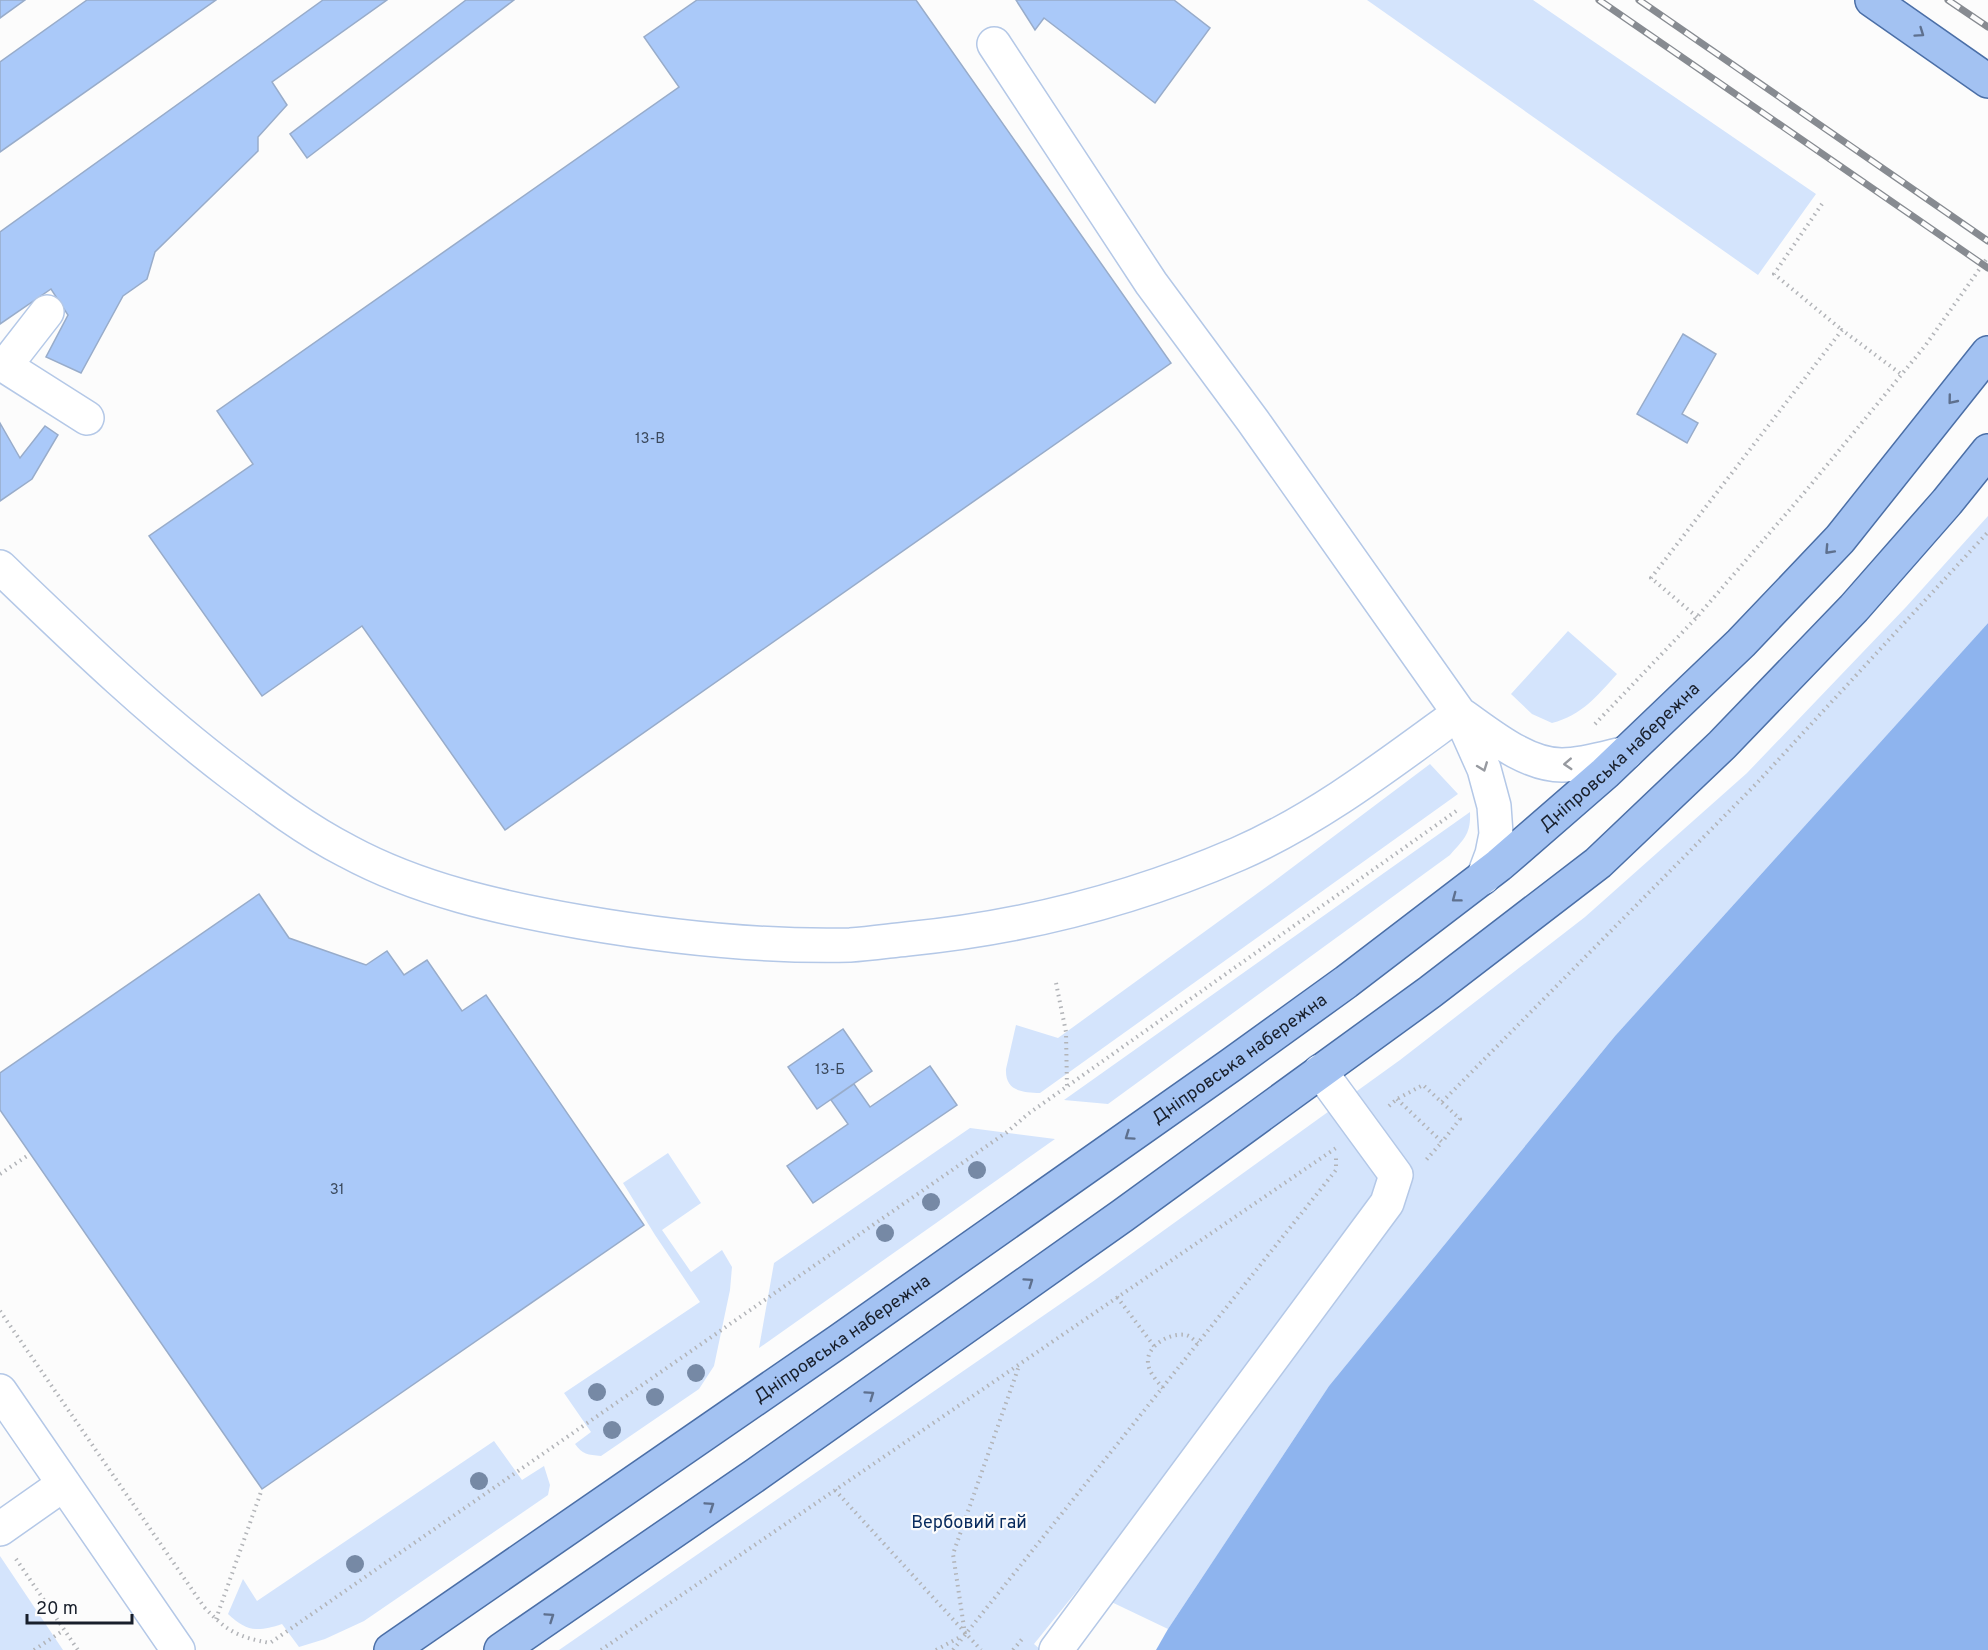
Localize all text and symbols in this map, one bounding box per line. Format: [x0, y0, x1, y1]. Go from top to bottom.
one-way arrow [1913, 26, 1924, 37]
one-way arrow [1949, 393, 1960, 404]
house number: 13-В [635, 430, 665, 449]
one-way arrow [1825, 544, 1836, 554]
street label: Дніпровська набережна [1535, 678, 1706, 838]
one-way arrow [1564, 758, 1573, 771]
one-way arrow [1475, 761, 1488, 772]
one-way arrow [1452, 890, 1463, 901]
street label: Дніпровська набережна [1148, 989, 1332, 1130]
house number: 13-Б [815, 1061, 845, 1080]
one-way arrow [1125, 1129, 1136, 1140]
house number: 31 [330, 1181, 344, 1200]
street label: Дніпровська набережна [750, 1270, 936, 1409]
one-way arrow [1023, 1278, 1034, 1289]
one-way arrow [863, 1391, 874, 1402]
one-way arrow [704, 1502, 715, 1513]
park label: Вербовий гай [911, 1512, 1027, 1535]
scale bar [27, 1587, 132, 1625]
text: 20 m [36, 1598, 78, 1621]
one-way arrow [543, 1613, 554, 1624]

